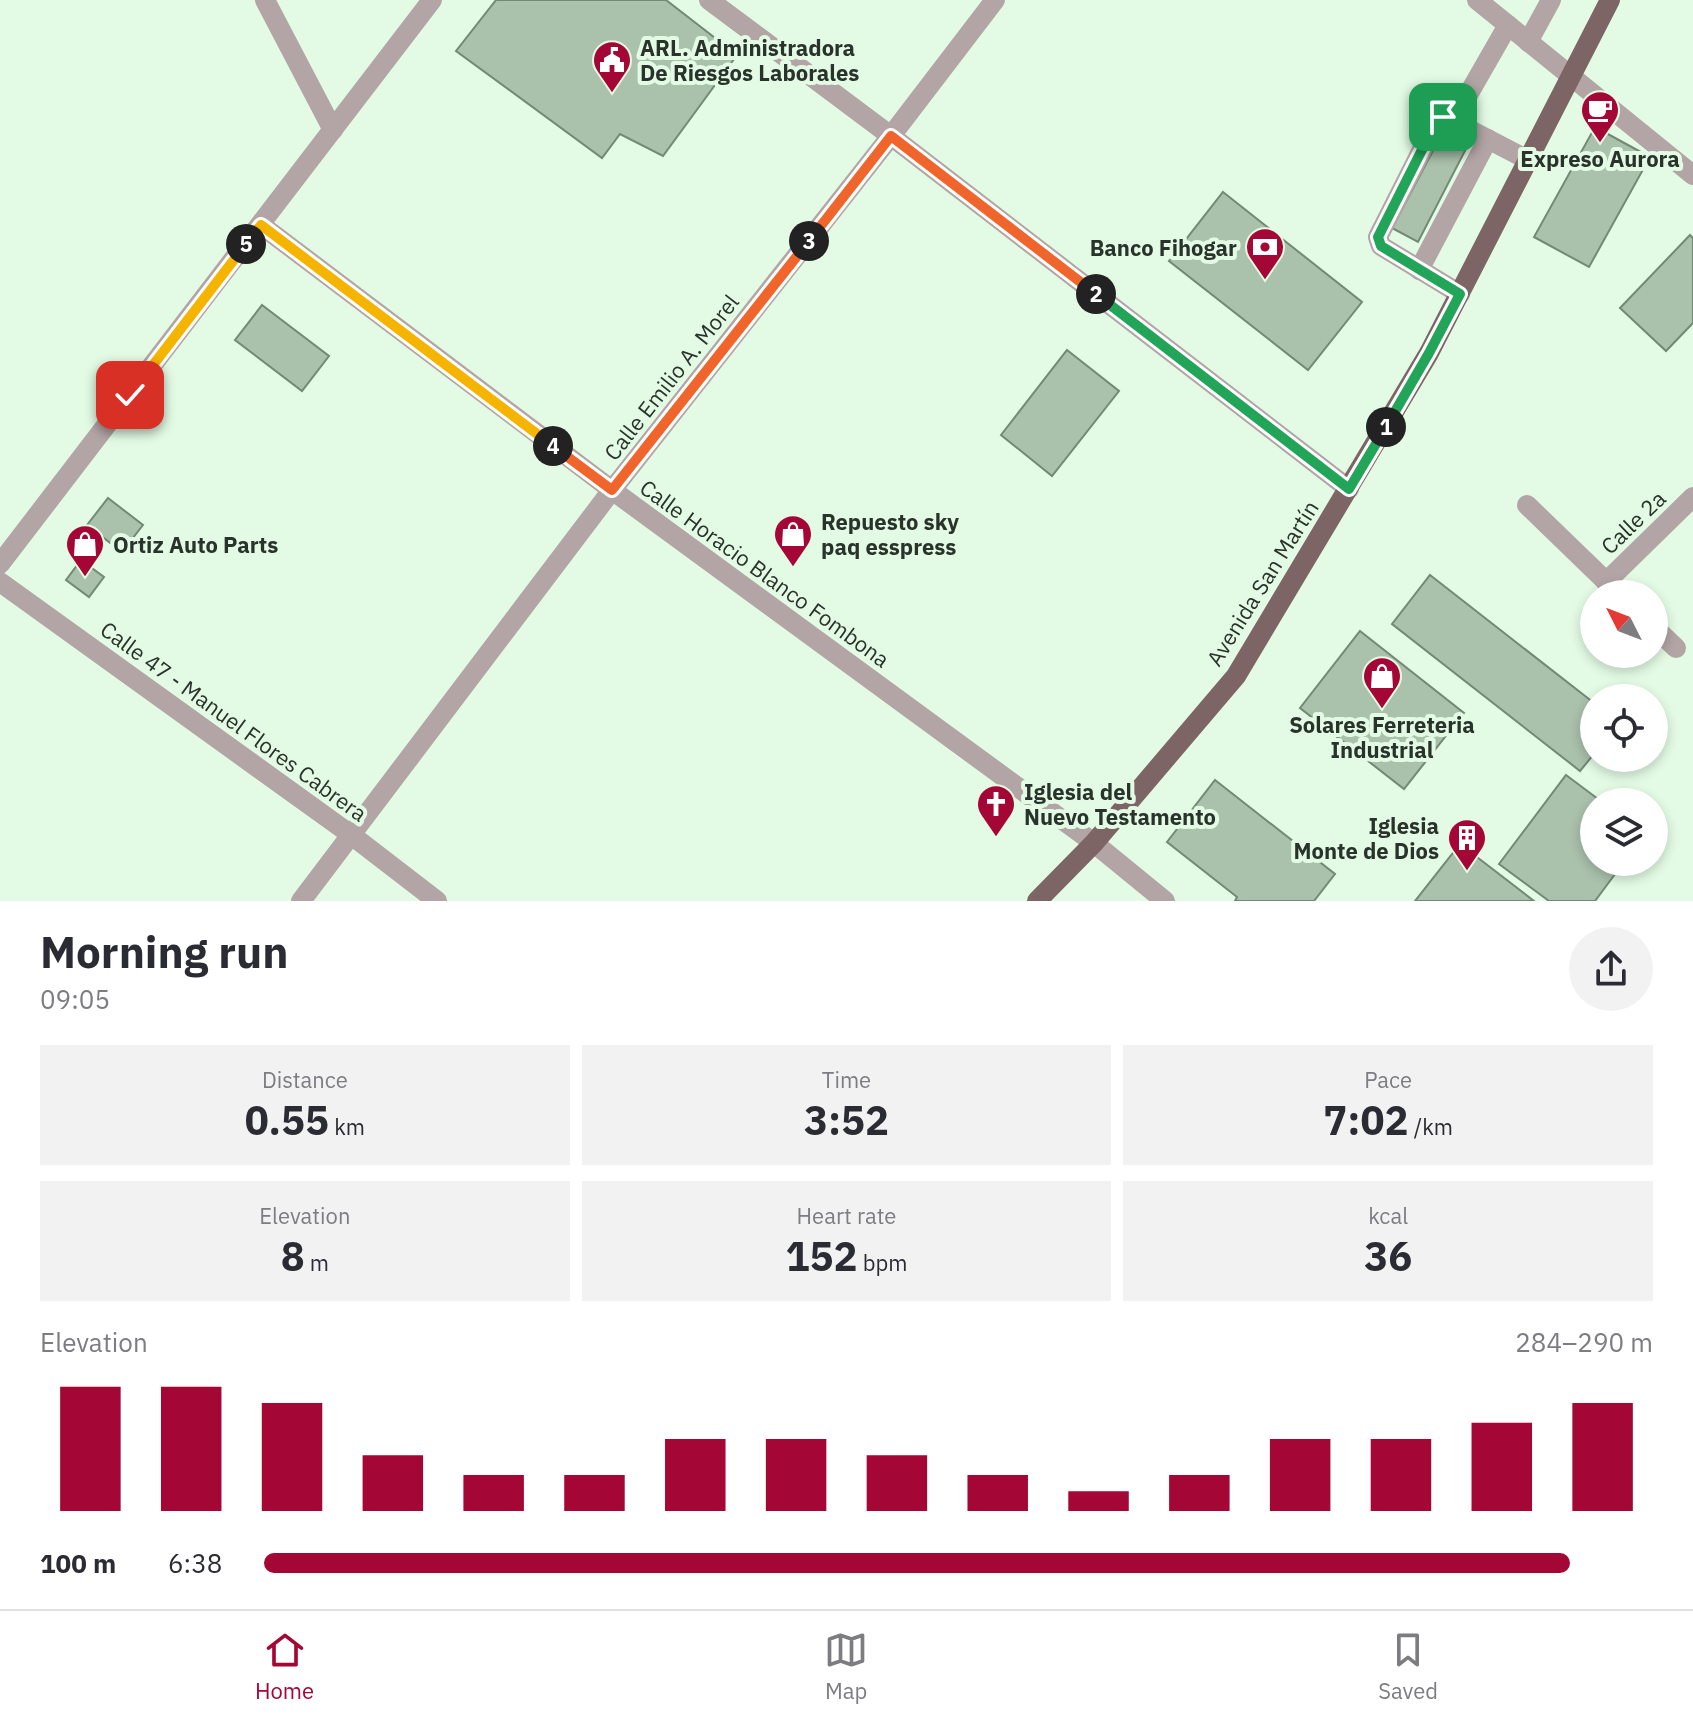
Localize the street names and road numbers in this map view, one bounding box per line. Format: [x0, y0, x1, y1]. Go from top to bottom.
street label: Calle Emilio A. Morel [597, 288, 745, 466]
street label: Calle Horacio Blanco Fombona [634, 473, 896, 674]
street label: Calle 2a [1594, 484, 1672, 560]
street label: Avenida San Martín [1199, 495, 1325, 671]
street label: Calle 47 - Manuel Flores Cabrera [95, 614, 373, 828]

